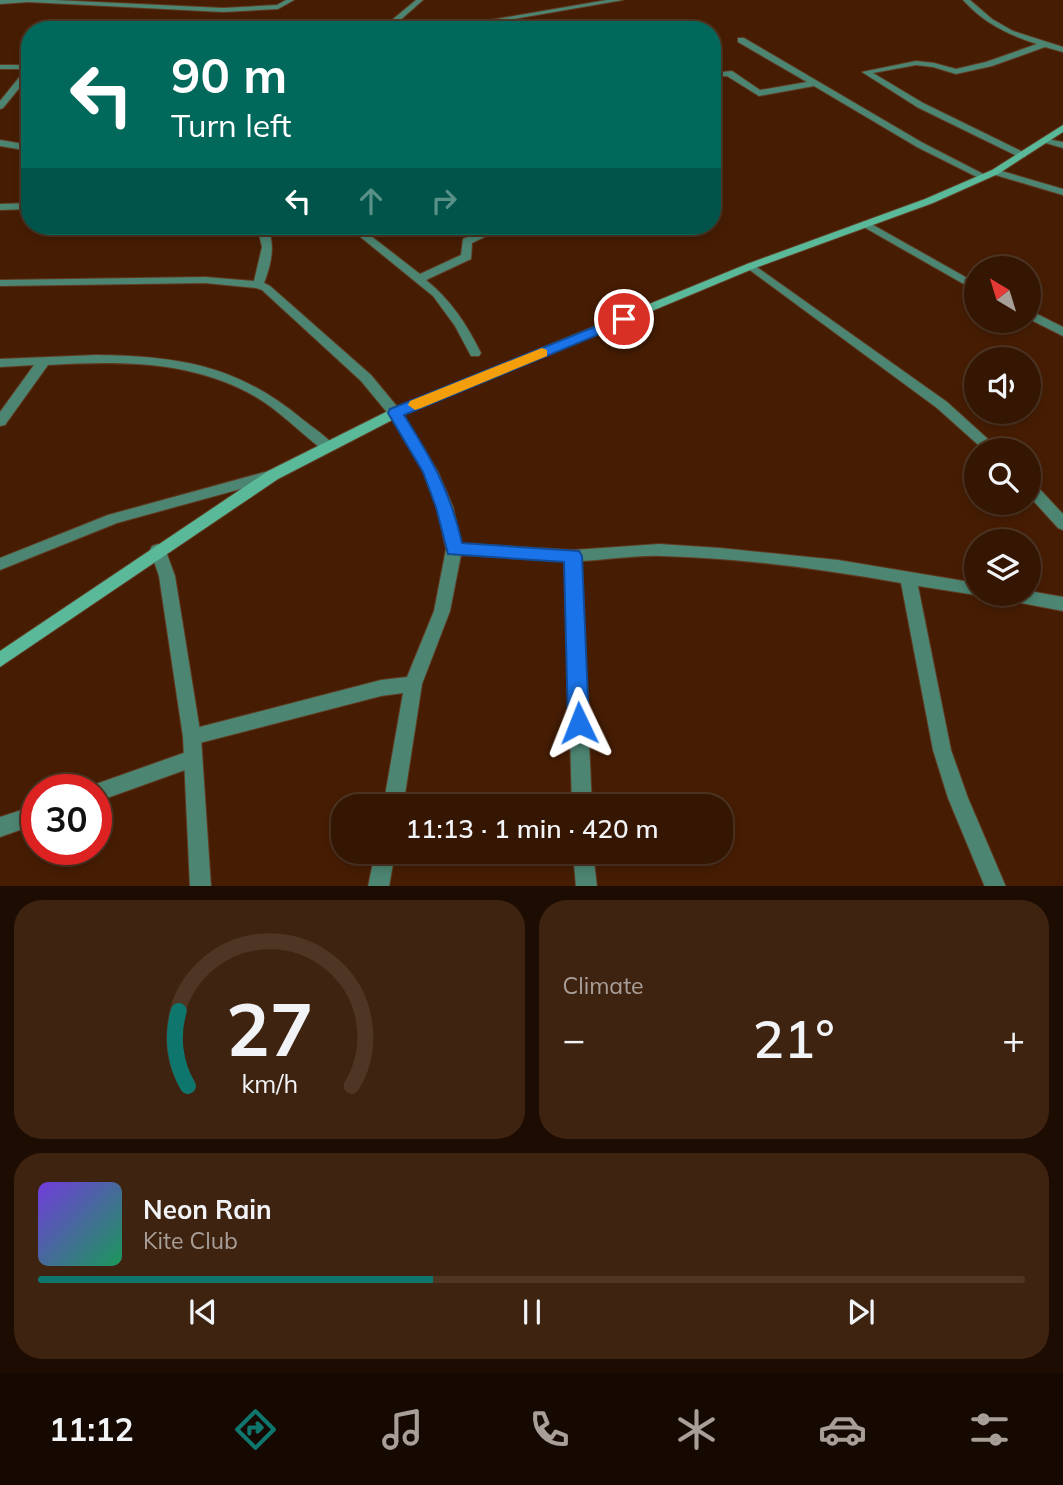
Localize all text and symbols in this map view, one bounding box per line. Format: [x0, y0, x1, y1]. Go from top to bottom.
text: 90 m [171, 44, 287, 105]
icon: left [56, 49, 147, 140]
text: Turn left [171, 105, 291, 145]
icon: left [279, 182, 317, 220]
icon: ahead [352, 182, 390, 220]
icon: right [425, 182, 463, 220]
north arrow [964, 256, 1041, 332]
map controls [964, 256, 1041, 606]
pin [594, 289, 654, 349]
icon: arrive [605, 300, 643, 338]
button: sound [964, 347, 1041, 424]
button: search [964, 438, 1041, 515]
button: layers [964, 529, 1041, 606]
position arrow [542, 686, 616, 760]
speed limit sign: 30 [21, 774, 112, 865]
text: 11:13 · 1 min · 420 m [405, 812, 659, 845]
text: Climate [563, 971, 644, 1000]
text: 27 [226, 983, 313, 1074]
text: 21° [753, 1006, 835, 1071]
text: − [563, 1015, 585, 1063]
text: + [1002, 1015, 1025, 1063]
text: km/h [241, 1067, 298, 1098]
text: Neon Rain [143, 1193, 272, 1226]
text: Kite Club [143, 1226, 238, 1255]
icon: previous [184, 1293, 222, 1331]
icon: pause [513, 1293, 551, 1331]
icon: next [842, 1293, 880, 1331]
icon: directions [231, 1405, 280, 1454]
icon: music [378, 1405, 427, 1454]
icon: phone [525, 1405, 574, 1454]
icon: climate [672, 1405, 721, 1454]
icon: car [818, 1405, 867, 1454]
icon: filters [965, 1405, 1014, 1454]
text: 11:12 [49, 1409, 134, 1449]

